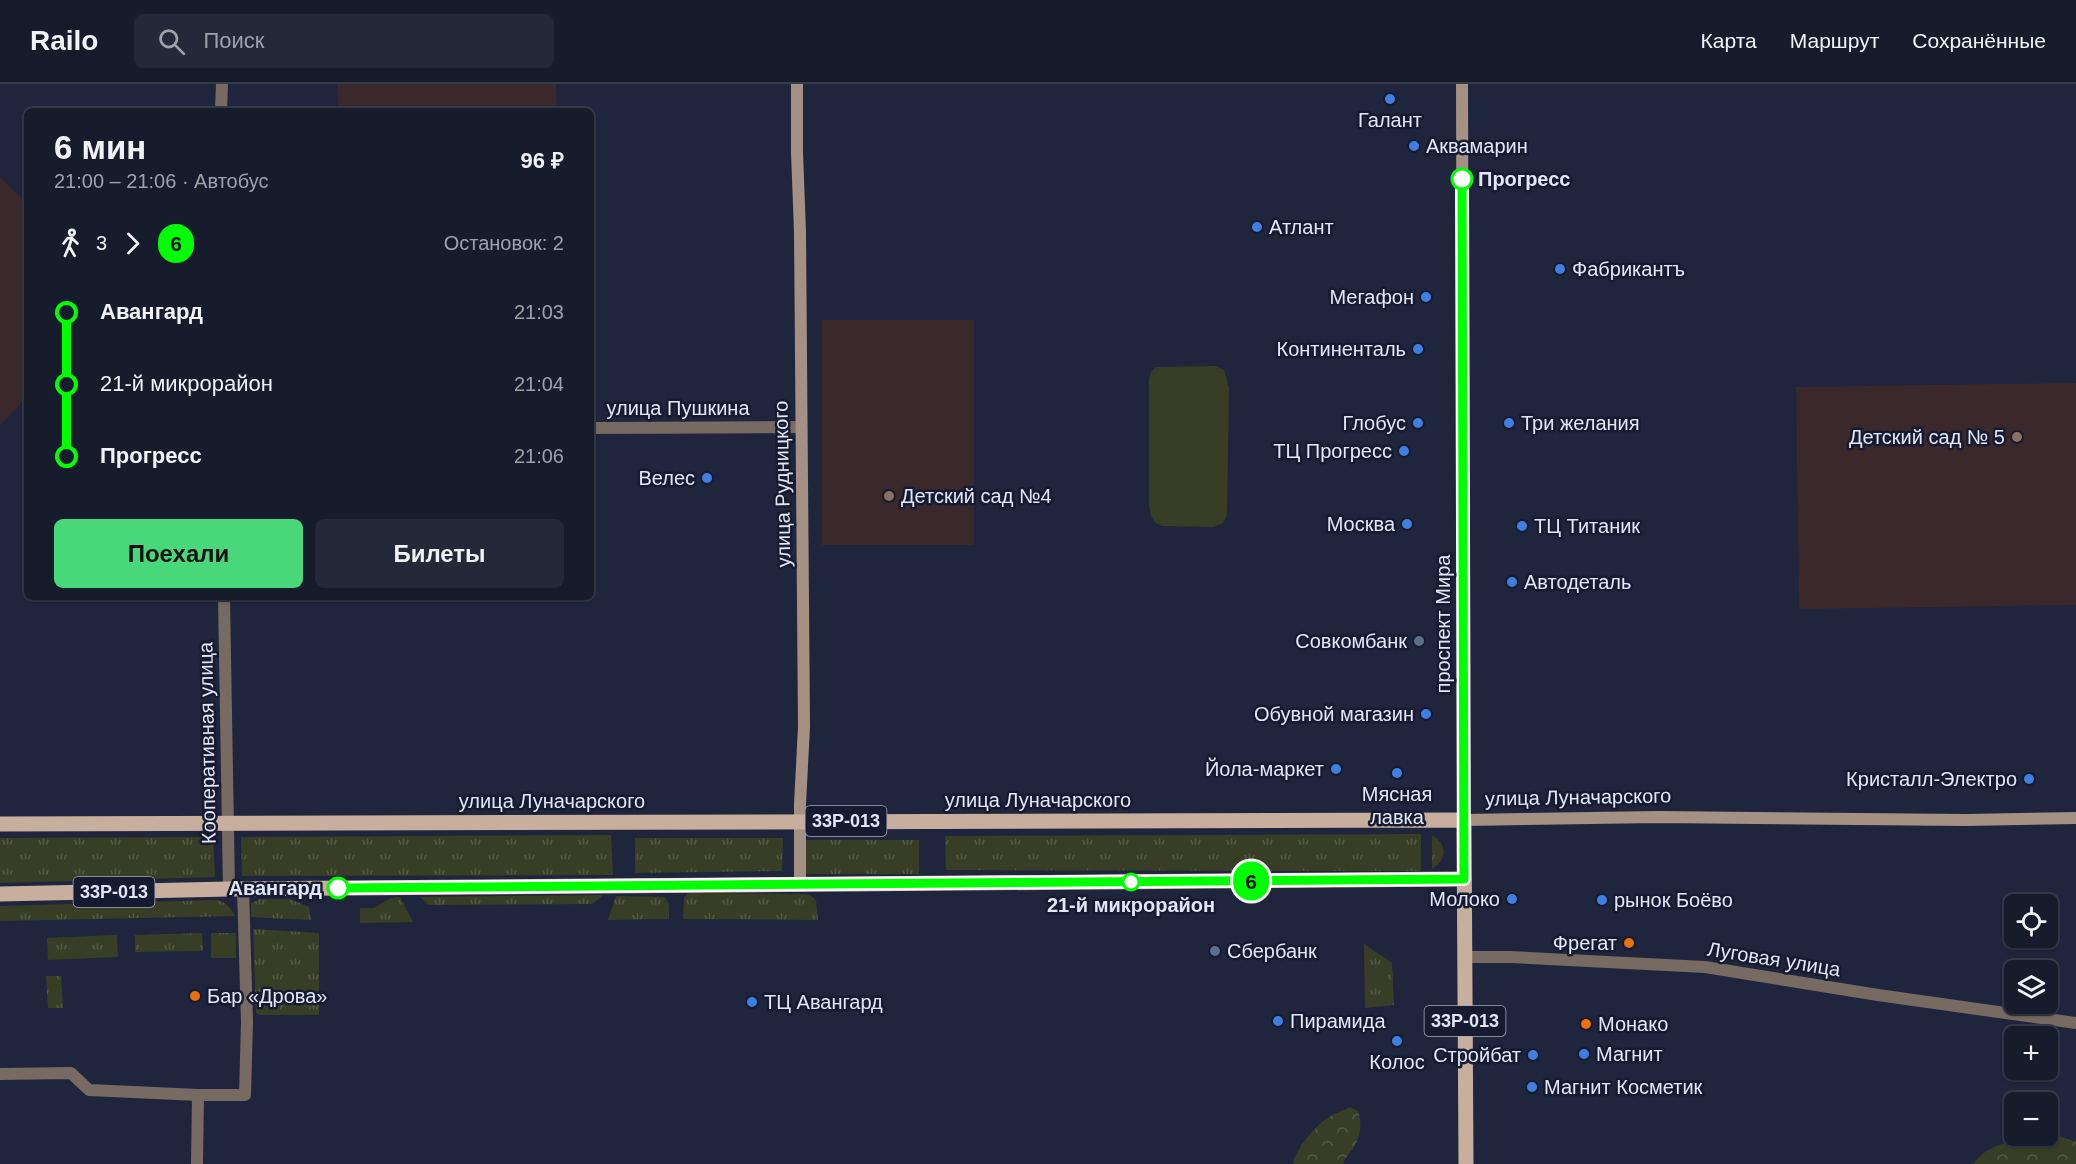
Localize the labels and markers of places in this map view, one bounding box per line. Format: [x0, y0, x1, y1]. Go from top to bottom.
marker: Галант [1383, 92, 1397, 106]
place label: Галант [1358, 109, 1422, 131]
place label: Аквамарин [1426, 135, 1528, 157]
marker: Аквамарин [1407, 139, 1421, 153]
marker: Прогресс [1451, 168, 1473, 190]
place label: Прогресс [1478, 168, 1570, 190]
place label: Атлант [1269, 216, 1334, 238]
marker: Атлант [1250, 220, 1264, 234]
place label: Фабрикантъ [1572, 258, 1685, 280]
marker: Фабрикантъ [1553, 262, 1567, 276]
place label: Мегафон [1329, 286, 1414, 308]
marker: Мегафон [1419, 290, 1433, 304]
place label: Континенталь [1276, 338, 1406, 360]
marker: Континенталь [1411, 342, 1425, 356]
place label: Глобус [1342, 412, 1406, 434]
place label: Три желания [1521, 412, 1640, 434]
marker: Глобус [1411, 416, 1425, 430]
marker: Три желания [1502, 416, 1516, 430]
place label: Детский сад № 5 [1849, 426, 2005, 448]
marker: Детский сад № 5 [2010, 430, 2024, 444]
place label: ТЦ Прогресс [1273, 440, 1392, 462]
marker: ТЦ Прогресс [1397, 444, 1411, 458]
place label: Велес [638, 467, 695, 489]
marker: Велес [700, 471, 714, 485]
place label: Детский сад №4 [901, 485, 1052, 507]
marker: Детский сад №4 [882, 489, 896, 503]
place label: Москва [1327, 513, 1396, 535]
place label: ТЦ Титаник [1534, 515, 1640, 537]
marker: Москва [1400, 517, 1414, 531]
marker: ТЦ Титаник [1515, 519, 1529, 533]
place label: Автодеталь [1524, 571, 1631, 593]
marker: Автодеталь [1505, 575, 1519, 589]
place label: Совкомбанк [1295, 630, 1407, 652]
marker: Совкомбанк [1412, 634, 1426, 648]
place label: Обувной магазин [1254, 703, 1414, 725]
marker: Обувной магазин [1419, 707, 1433, 721]
place label: Йола-маркет [1205, 757, 1324, 780]
marker: Йола-маркет [1329, 762, 1343, 776]
marker: Мясная лавка [1390, 766, 1404, 780]
place label: Кристалл-Электро [1846, 768, 2017, 790]
marker: Кристалл-Электро [2022, 772, 2036, 786]
place label: Мясная лавка [1362, 783, 1432, 828]
marker: 21-й микрорайон [1122, 873, 1140, 891]
place label: Авангард [228, 877, 322, 899]
marker: Авангард [327, 877, 349, 899]
place label: Молоко [1429, 888, 1500, 910]
place label: рынок Боёво [1614, 889, 1733, 911]
marker: Молоко [1505, 892, 1519, 906]
marker: рынок Боёво [1595, 893, 1609, 907]
place label: 21-й микрорайон [1047, 894, 1215, 916]
place label: Фрегат [1553, 932, 1617, 954]
marker: Фрегат [1622, 936, 1636, 950]
place label: Сбербанк [1227, 940, 1317, 962]
marker: Сбербанк [1208, 944, 1222, 958]
place label: Бар «Дрова» [207, 985, 328, 1007]
marker: Бар «Дрова» [188, 989, 202, 1003]
place label: ТЦ Авангард [764, 991, 883, 1013]
marker: ТЦ Авангард [745, 995, 759, 1009]
place label: Пирамида [1290, 1010, 1386, 1032]
place label: Монако [1598, 1013, 1668, 1035]
marker: Пирамида [1271, 1014, 1285, 1028]
marker: Монако [1579, 1017, 1593, 1031]
marker: Колос [1390, 1034, 1404, 1048]
place label: Магнит [1596, 1043, 1663, 1065]
place label: Стройбат [1433, 1044, 1521, 1066]
marker: Магнит [1577, 1047, 1591, 1061]
marker: Стройбат [1526, 1048, 1540, 1062]
place label: Колос [1369, 1051, 1425, 1073]
place label: Магнит Косметик [1544, 1076, 1703, 1098]
marker: Магнит Косметик [1525, 1080, 1539, 1094]

